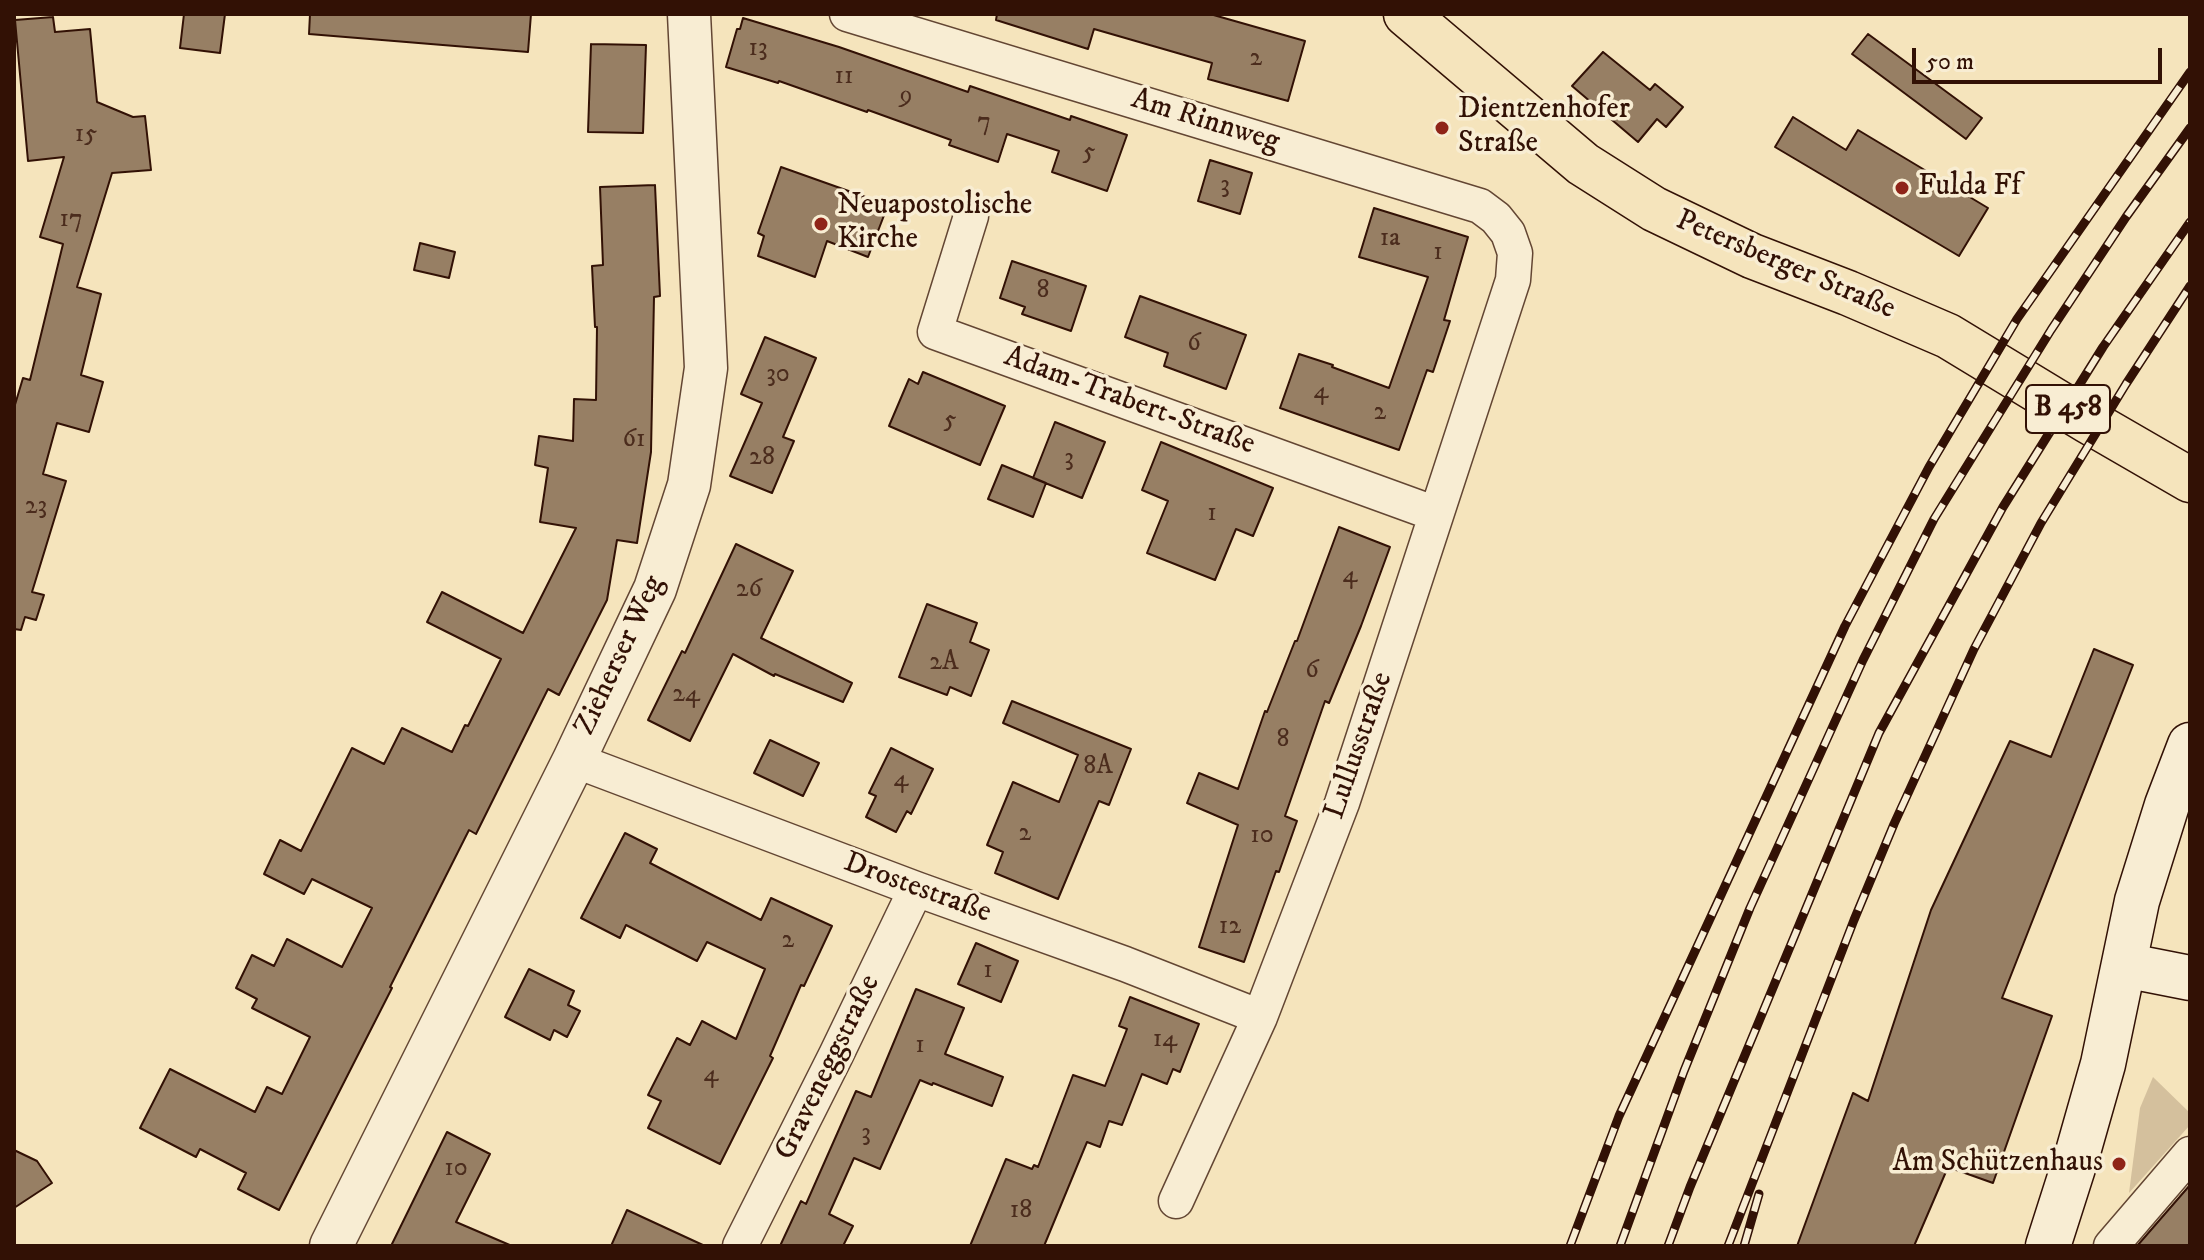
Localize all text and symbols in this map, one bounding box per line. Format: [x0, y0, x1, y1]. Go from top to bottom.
scale bar [1916, 32, 2166, 82]
house number: 13 [748, 34, 768, 66]
house number: 2 [1250, 44, 1262, 76]
text: 50 m [1926, 47, 1974, 77]
house number: 11 [834, 62, 854, 94]
house number: 9 [900, 81, 912, 113]
street label: Am Rinnweg [1127, 82, 1283, 162]
place label: Dientzenhofer Straße [1458, 93, 1630, 164]
house number: 7 [977, 108, 991, 140]
marker: Dientzenhofer Straße [1433, 119, 1451, 137]
house number: 15 [75, 120, 97, 152]
house number: 5 [1083, 138, 1095, 170]
place label: Fulda Ff [1918, 170, 2021, 206]
house number: 3 [1220, 171, 1230, 203]
marker: Fulda Ff [1893, 179, 1911, 197]
place label: Neuapostolische Kirche [837, 189, 1032, 260]
street label: Petersberger Straße [1670, 204, 1900, 328]
house number: 17 [59, 205, 83, 237]
marker: Neuapostolische Kirche [812, 215, 830, 233]
house number: 1a [1380, 224, 1400, 256]
house number: 1 [1433, 238, 1443, 270]
house number: 8 [1036, 276, 1050, 308]
house number: 6 [1187, 329, 1201, 361]
street label: Adam-Trabert-Straße [999, 340, 1259, 464]
house number: 30 [766, 360, 790, 392]
house number: 4 [1314, 377, 1328, 409]
road number: B 458 [2026, 385, 2110, 433]
house number: 2 [1374, 398, 1386, 430]
house number: 5 [944, 406, 956, 438]
house number: 61 [623, 425, 645, 457]
house number: 28 [749, 443, 775, 475]
house number: 3 [1064, 444, 1074, 476]
house number: 23 [25, 492, 47, 524]
house number: 1 [1207, 499, 1217, 531]
house number: 4 [1343, 561, 1357, 593]
street label: Zieherser Weg [568, 571, 674, 741]
house number: 26 [736, 575, 762, 607]
house number: 2A [929, 648, 959, 680]
house number: 6 [1305, 656, 1319, 688]
street label: Lullusstraße [1318, 668, 1402, 824]
house number: 24 [672, 680, 700, 712]
house number: 8 [1276, 725, 1290, 757]
house number: 8A [1083, 752, 1113, 784]
house number: 4 [894, 765, 908, 797]
house number: 2 [1019, 819, 1031, 851]
house number: 10 [1250, 821, 1274, 853]
street label: Drostestraße [838, 846, 996, 932]
house number: 12 [1219, 912, 1241, 944]
house number: 2 [782, 926, 794, 958]
house number: 1 [983, 956, 993, 988]
street label: Graveneggstraße [769, 970, 889, 1166]
house number: 14 [1153, 1025, 1177, 1057]
house number: 1 [915, 1031, 925, 1063]
house number: 4 [704, 1060, 718, 1092]
house number: 3 [861, 1119, 871, 1151]
place label: Am Schützenhaus [1893, 1146, 2103, 1182]
house number: 10 [444, 1154, 468, 1186]
marker: Am Schützenhaus [2110, 1155, 2128, 1173]
house number: 18 [1010, 1196, 1032, 1228]

